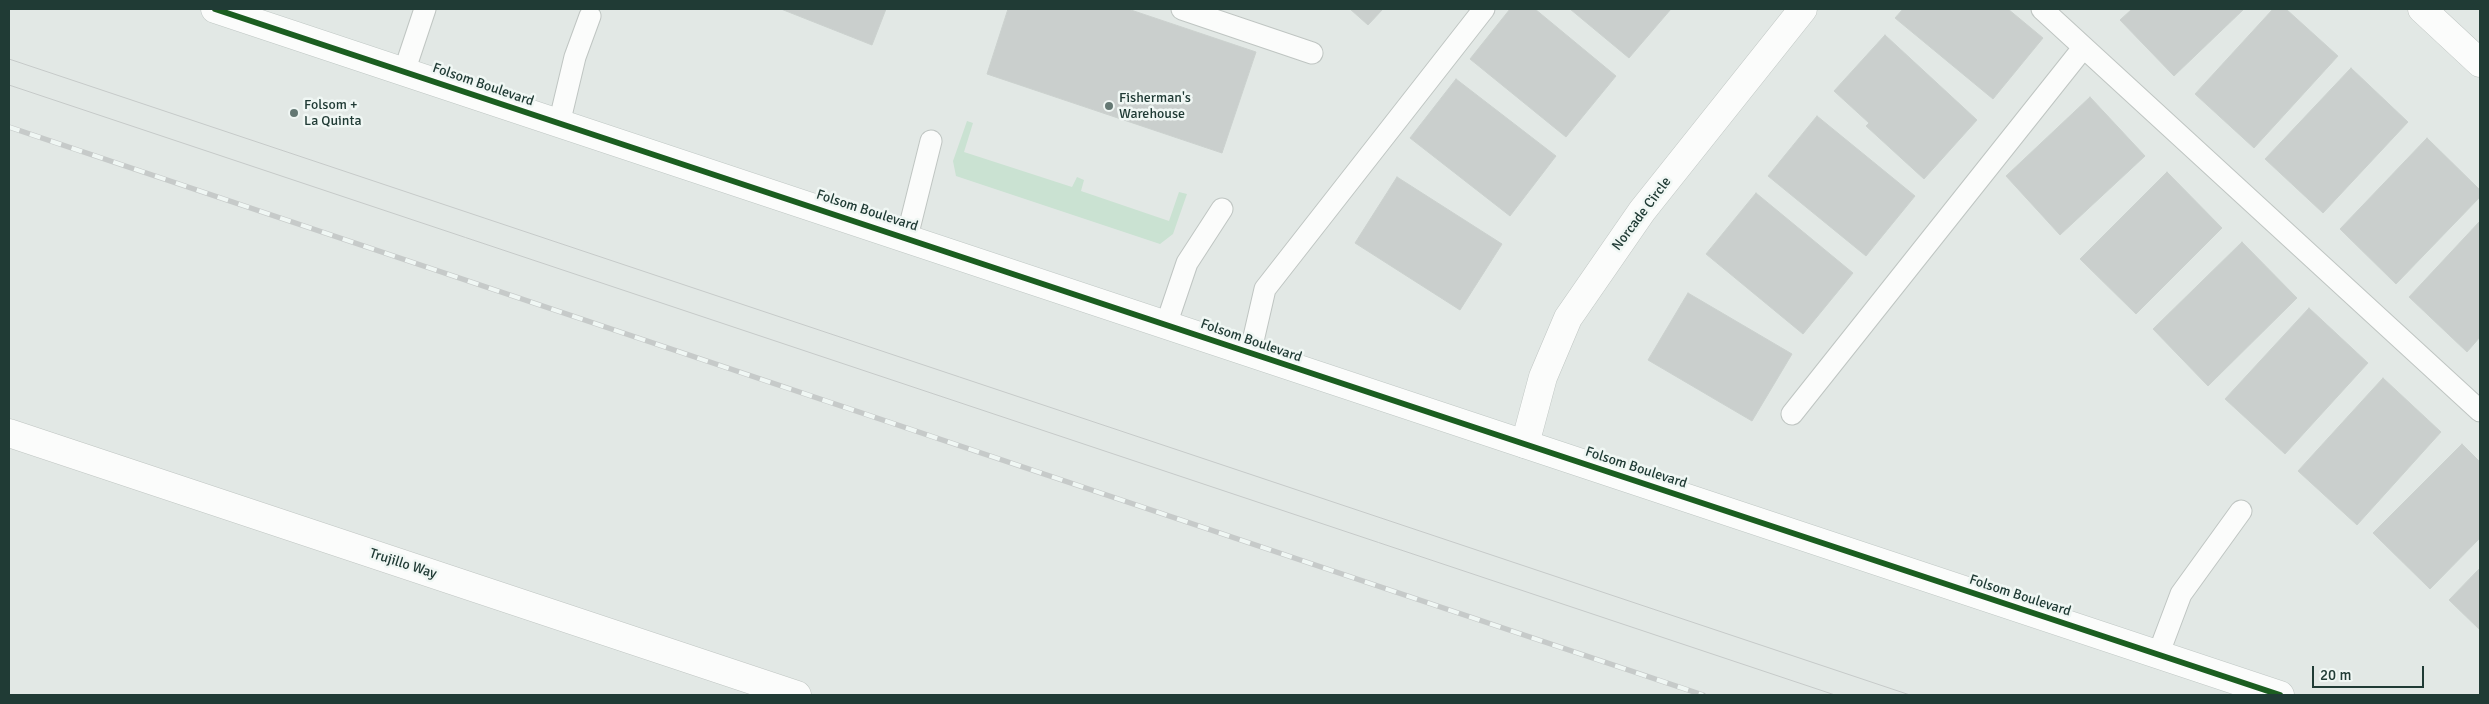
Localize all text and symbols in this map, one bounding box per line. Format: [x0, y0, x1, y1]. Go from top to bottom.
street label: Folsom Boulevard [430, 60, 536, 110]
place label: Fisherman's Warehouse [1119, 90, 1191, 122]
place label: Folsom + La Quinta [304, 97, 362, 130]
marker: Fisherman's Warehouse [1103, 100, 1115, 112]
marker: Folsom + La Quinta [288, 107, 300, 119]
street label: Norcade Circle [1609, 174, 1675, 254]
street label: Folsom Boulevard [814, 187, 920, 235]
street label: Folsom Boulevard [1198, 316, 1304, 366]
street label: Folsom Boulevard [1583, 444, 1689, 492]
street label: Trujillo Way [367, 545, 439, 583]
street label: Folsom Boulevard [1967, 572, 2073, 620]
scale bar [2314, 656, 2426, 688]
text: 20 m [2320, 666, 2351, 684]

